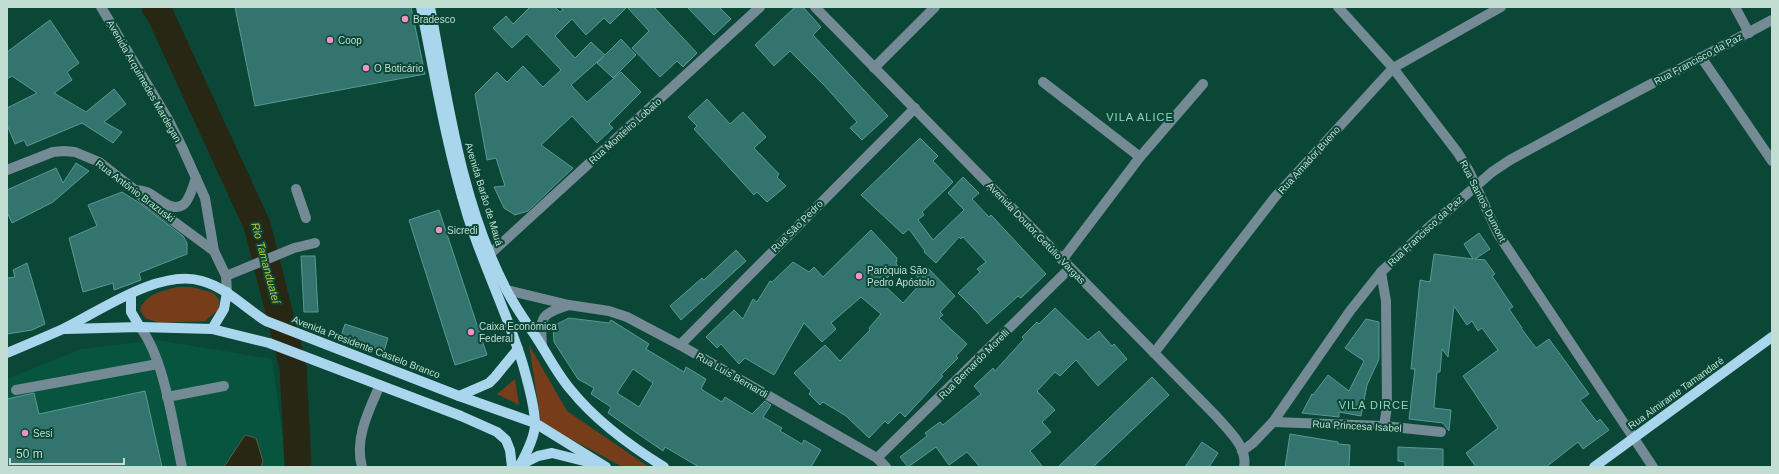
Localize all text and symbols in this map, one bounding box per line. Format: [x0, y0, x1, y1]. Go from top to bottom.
marker: Bradesco [400, 14, 410, 24]
place label: Bradesco [413, 14, 456, 25]
street label: Avenida Arquimedes Mardegan [104, 18, 184, 144]
street label: Rua Francisco da Paz [1652, 31, 1744, 87]
marker: Coop [325, 35, 335, 45]
place label: Coop [338, 35, 362, 46]
marker: O Boticário [361, 63, 371, 73]
place label: O Boticário [374, 63, 424, 74]
street label: Rua Monteiro Lobato [587, 95, 664, 166]
district label: VILA ALICE [1106, 111, 1174, 123]
street label: Rua Amador Bueno [1276, 124, 1343, 196]
street label: Avenida Barão de Mauá [463, 141, 505, 247]
street label: Rua Antônio Brazuski [94, 158, 176, 224]
street label: Rua Santos Dumont [1458, 158, 1508, 244]
street label: Avenida Doutor Getúlio Vargas [984, 180, 1088, 286]
street label: Rua Francisco da Paz [1385, 193, 1465, 269]
street label: Rua São Pedro [769, 198, 825, 254]
water label: Rio Tamanduateí [249, 221, 283, 306]
marker: Sicredi [434, 225, 444, 235]
place label: Sicredi [447, 225, 478, 236]
place label: Paróquia São Pedro Apóstolo [867, 265, 935, 288]
marker: Paróquia São Pedro Apóstolo [854, 271, 864, 281]
street label: Avenida Presidente Castelo Branco [290, 314, 442, 381]
place label: Caixa Econômica Federal [479, 321, 557, 344]
marker: Caixa Econômica Federal [466, 327, 476, 337]
street label: Rua Bernardo Morelli [937, 327, 1011, 401]
street label: Rua Luís Bernardi [694, 350, 770, 400]
street label: Rua Almirante Tamandaré [1626, 354, 1726, 431]
district label: VILA DIRCE [1339, 399, 1409, 411]
street label: Rua Princesa Isabel [1312, 418, 1402, 434]
marker: Sesi [20, 428, 30, 438]
place label: Sesi [33, 428, 52, 439]
scale bar [10, 440, 124, 466]
text: 50 m [16, 447, 43, 461]

